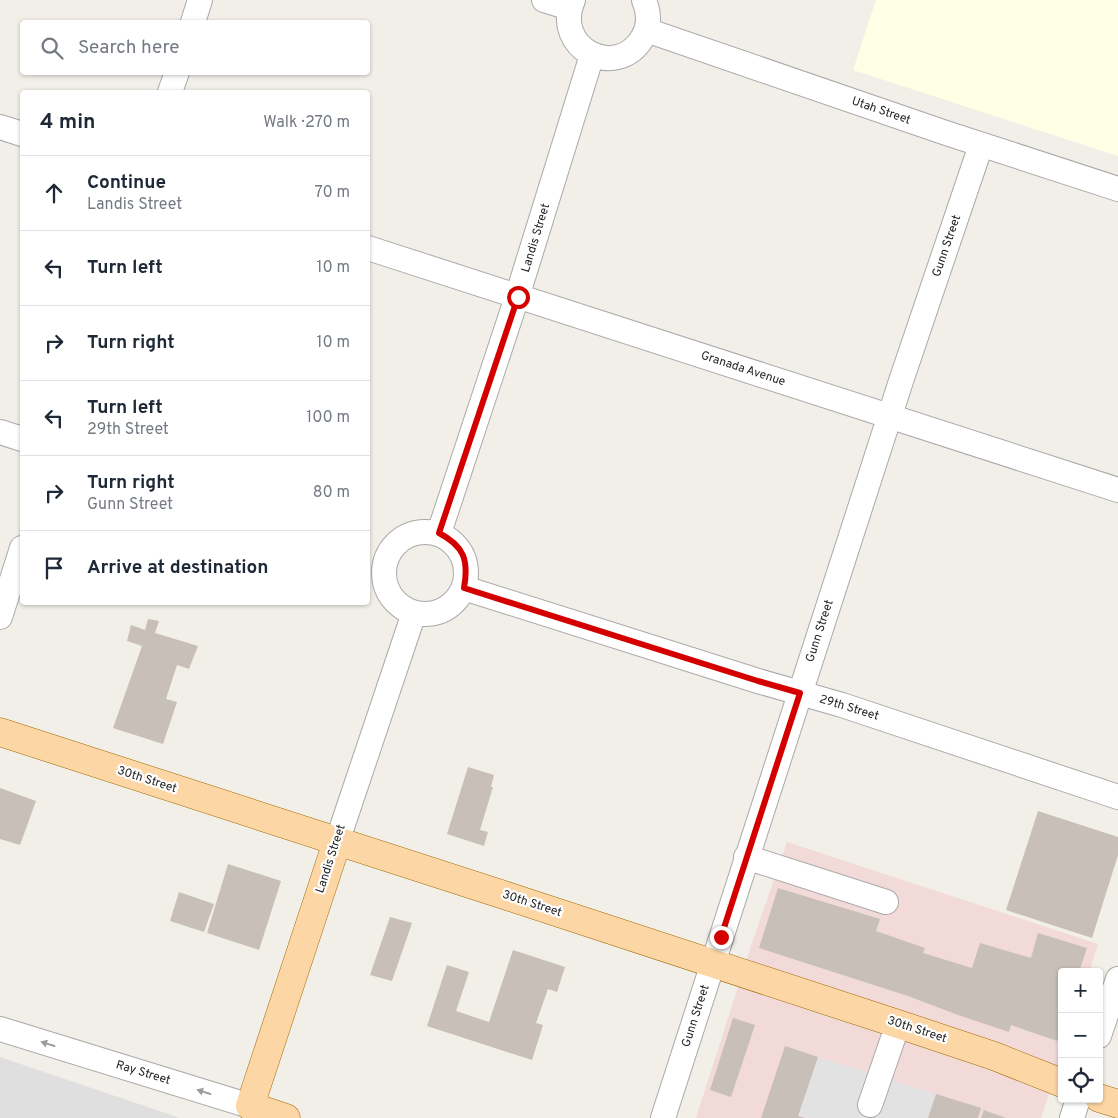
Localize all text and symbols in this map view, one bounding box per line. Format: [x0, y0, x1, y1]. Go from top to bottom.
search box [20, 20, 370, 75]
icon: search [38, 34, 66, 62]
text: Search here [78, 36, 180, 60]
street label: Utah Street [849, 93, 913, 129]
text: 4 min [40, 109, 96, 136]
text: Walk · 270 m [263, 113, 350, 133]
text: Continue [87, 171, 166, 195]
icon: ahead [40, 179, 68, 207]
text: 70 m [315, 183, 350, 203]
text: Landis Street [87, 195, 182, 215]
street label: Landis Street [518, 202, 554, 274]
street label: Gunn Street [929, 213, 965, 279]
icon: left [40, 254, 68, 282]
text: Turn left [87, 256, 163, 280]
text: 10 m [316, 258, 350, 278]
route start [507, 286, 530, 309]
icon: right [40, 329, 68, 357]
text: Turn right [87, 331, 175, 355]
text: 10 m [316, 333, 350, 353]
street label: Granada Avenue [699, 348, 787, 390]
text: Turn left [87, 396, 163, 420]
icon: left [40, 404, 68, 432]
text: 100 m [306, 408, 350, 428]
text: 29th Street [87, 420, 169, 440]
text: Turn right [87, 471, 175, 495]
icon: right [40, 479, 68, 507]
text: 80 m [313, 483, 350, 503]
text: Gunn Street [87, 495, 173, 515]
icon: arrive [40, 554, 68, 582]
text: Arrive at destination [87, 556, 268, 580]
street label: Gunn Street [802, 598, 838, 664]
street label: 29th Street [817, 691, 881, 725]
street label: 30th Street [115, 763, 179, 797]
street label: Landis Street [312, 823, 350, 895]
street label: 30th Street [500, 887, 564, 921]
route end [710, 926, 733, 949]
map controls [1058, 968, 1103, 1103]
button: + [1058, 968, 1103, 1013]
street label: Gunn Street [678, 983, 714, 1049]
street label: 30th Street [885, 1013, 949, 1047]
button: − [1058, 1013, 1103, 1058]
one-way arrow [41, 1039, 56, 1047]
street label: Ray Street [114, 1057, 172, 1089]
button: locate [1058, 1058, 1103, 1103]
one-way arrow [196, 1087, 211, 1095]

